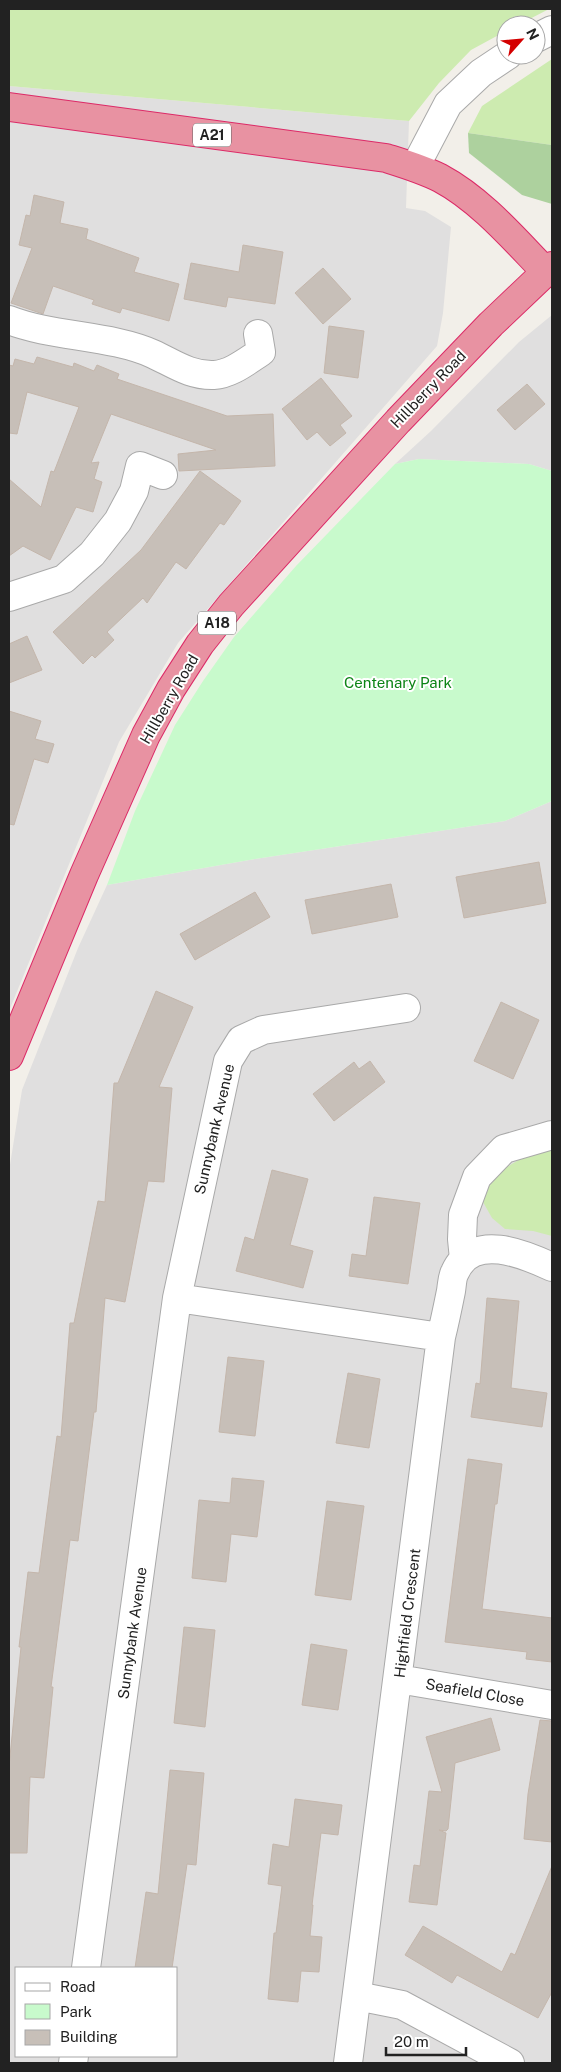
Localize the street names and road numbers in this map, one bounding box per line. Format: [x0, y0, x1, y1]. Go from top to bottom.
road number: A21 [193, 124, 231, 146]
street label: Hillberry Road [387, 347, 469, 431]
road number: A18 [198, 612, 236, 634]
street label: Hillberry Road [136, 651, 202, 747]
street label: Sunnybank Avenue [191, 1062, 237, 1196]
street label: Highfield Crescent [391, 1547, 423, 1679]
street label: Sunnybank Avenue [114, 1566, 150, 1700]
street label: Seafield Close [424, 1675, 526, 1709]

